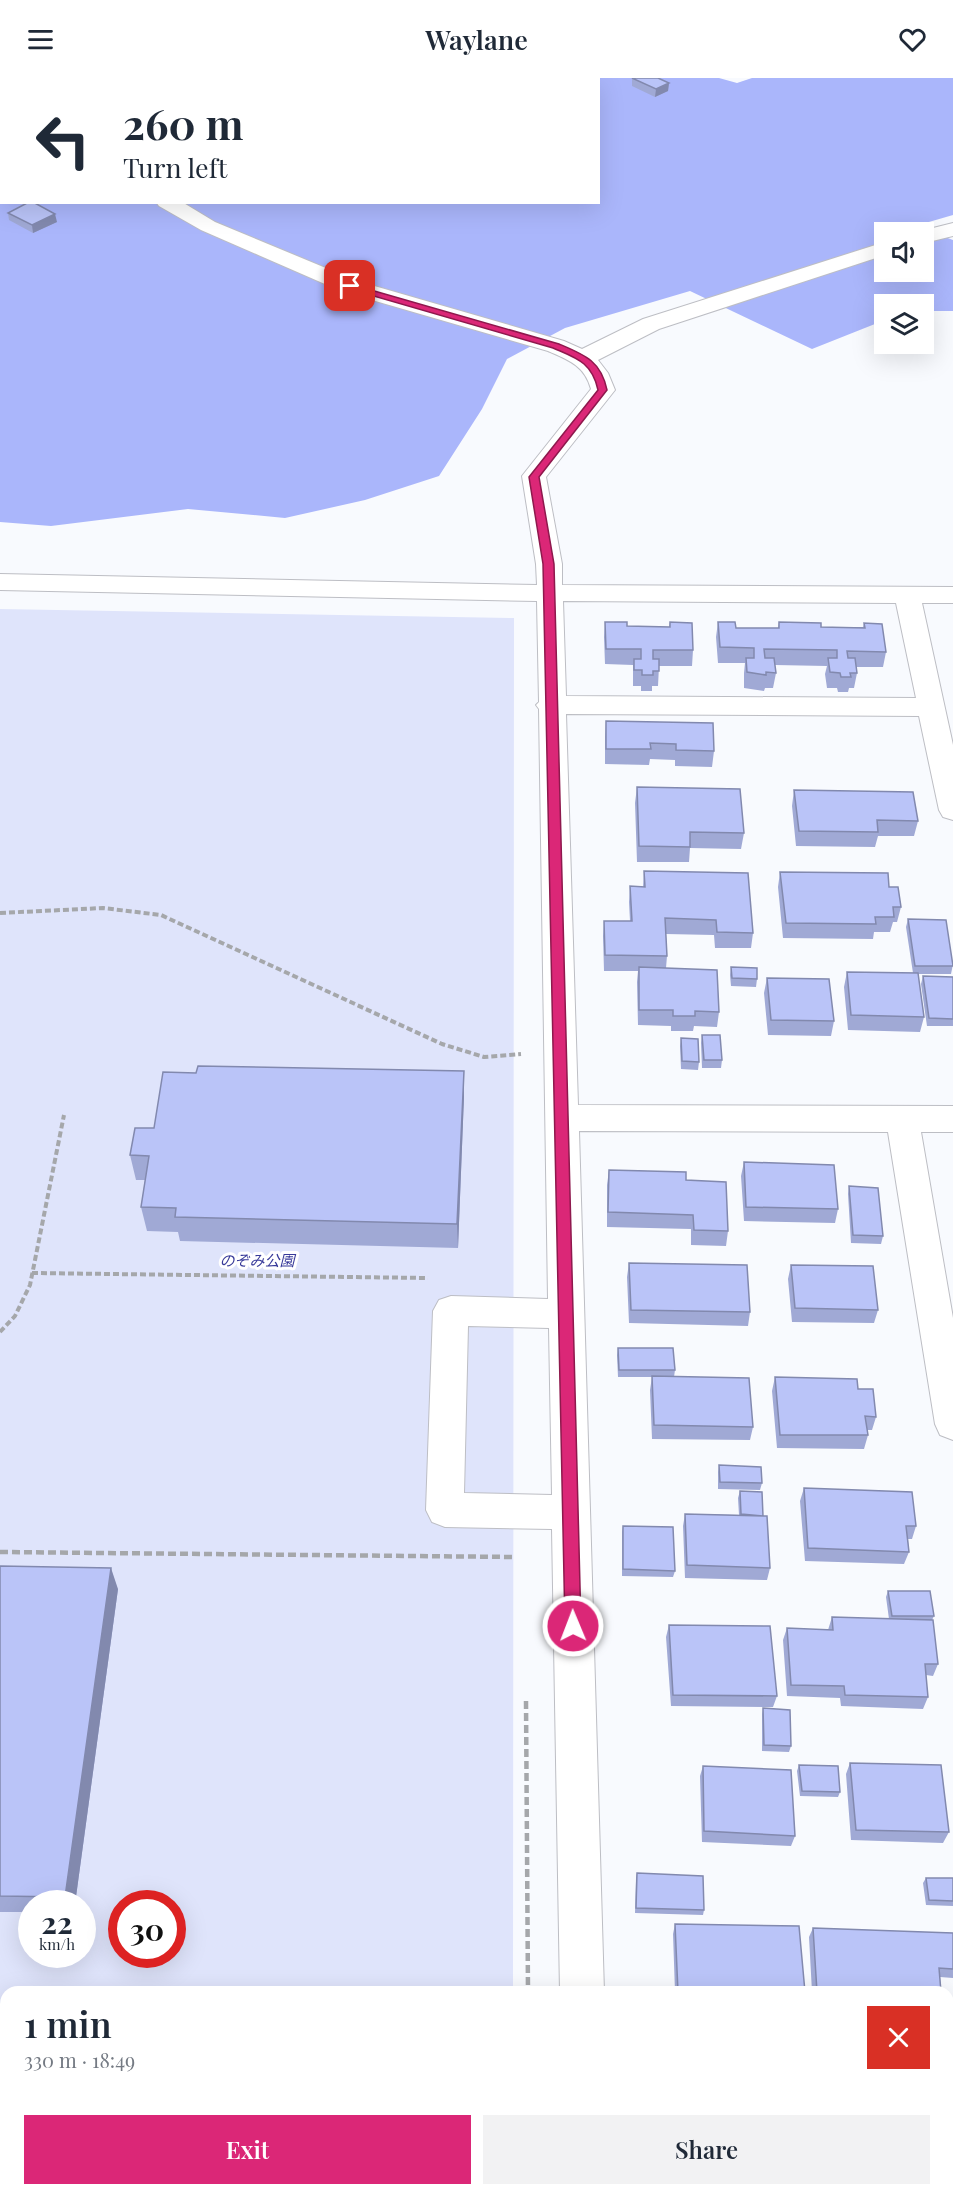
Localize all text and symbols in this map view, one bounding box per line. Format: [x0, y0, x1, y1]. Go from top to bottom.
text: Waylane [425, 21, 528, 57]
icon: menu [24, 23, 57, 56]
icon: heart [896, 23, 929, 56]
text: 260 m [123, 95, 243, 151]
icon: left [24, 102, 102, 180]
text: Turn left [123, 149, 227, 185]
map controls [874, 222, 934, 354]
button: sound [874, 222, 934, 282]
pin [324, 260, 375, 311]
icon: arrive [333, 269, 366, 302]
button: layers [874, 294, 934, 354]
park label: のぞみ公園 [219, 1250, 296, 1270]
position arrow [541, 1594, 605, 1658]
speed limit sign: 30 [108, 1890, 186, 1968]
text: 22 [41, 1902, 73, 1942]
text: km/h [39, 1934, 75, 1954]
text: 1 min [24, 1999, 112, 2047]
button: close [867, 2006, 930, 2069]
text: 330 m · 18:49 [24, 2046, 135, 2073]
button: Exit [24, 2115, 471, 2184]
button: Share [483, 2115, 930, 2184]

